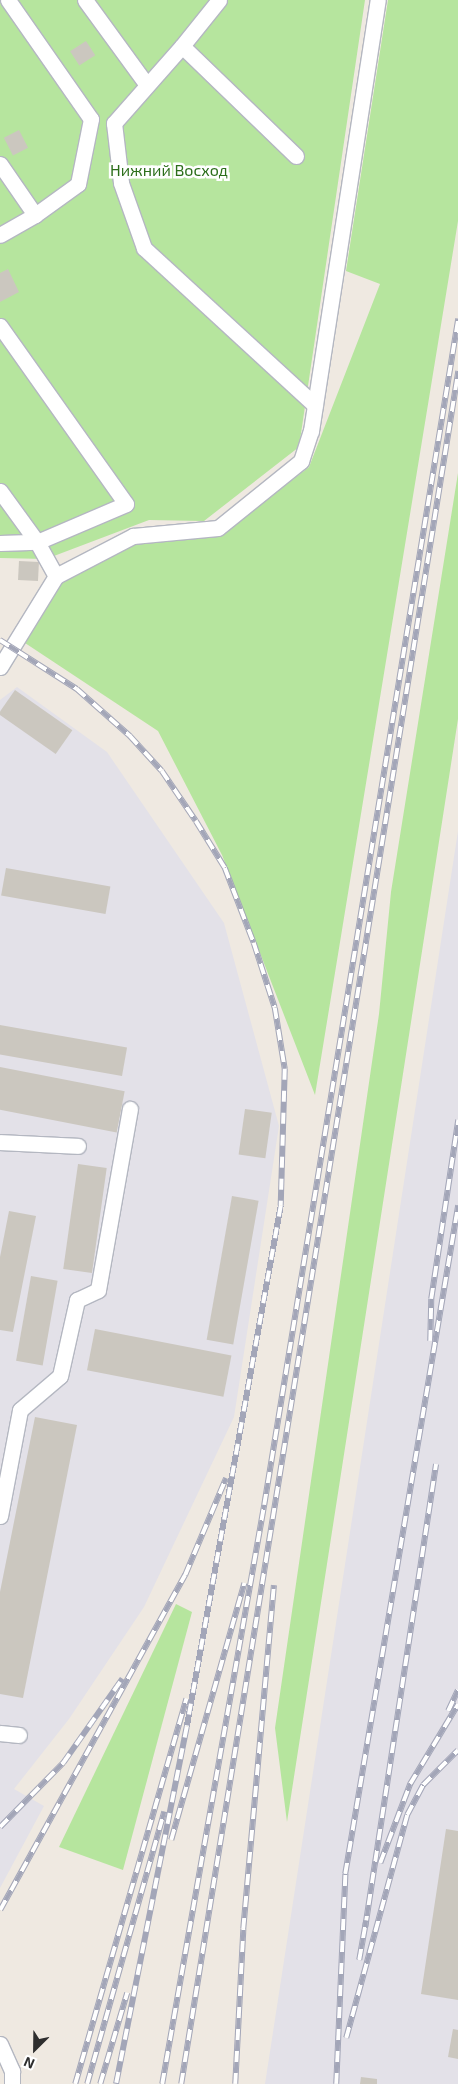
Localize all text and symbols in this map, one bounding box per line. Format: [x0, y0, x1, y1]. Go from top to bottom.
park label: Нижний Восход [110, 160, 228, 180]
north arrow [10, 2024, 60, 2074]
text: N [21, 2053, 37, 2073]

